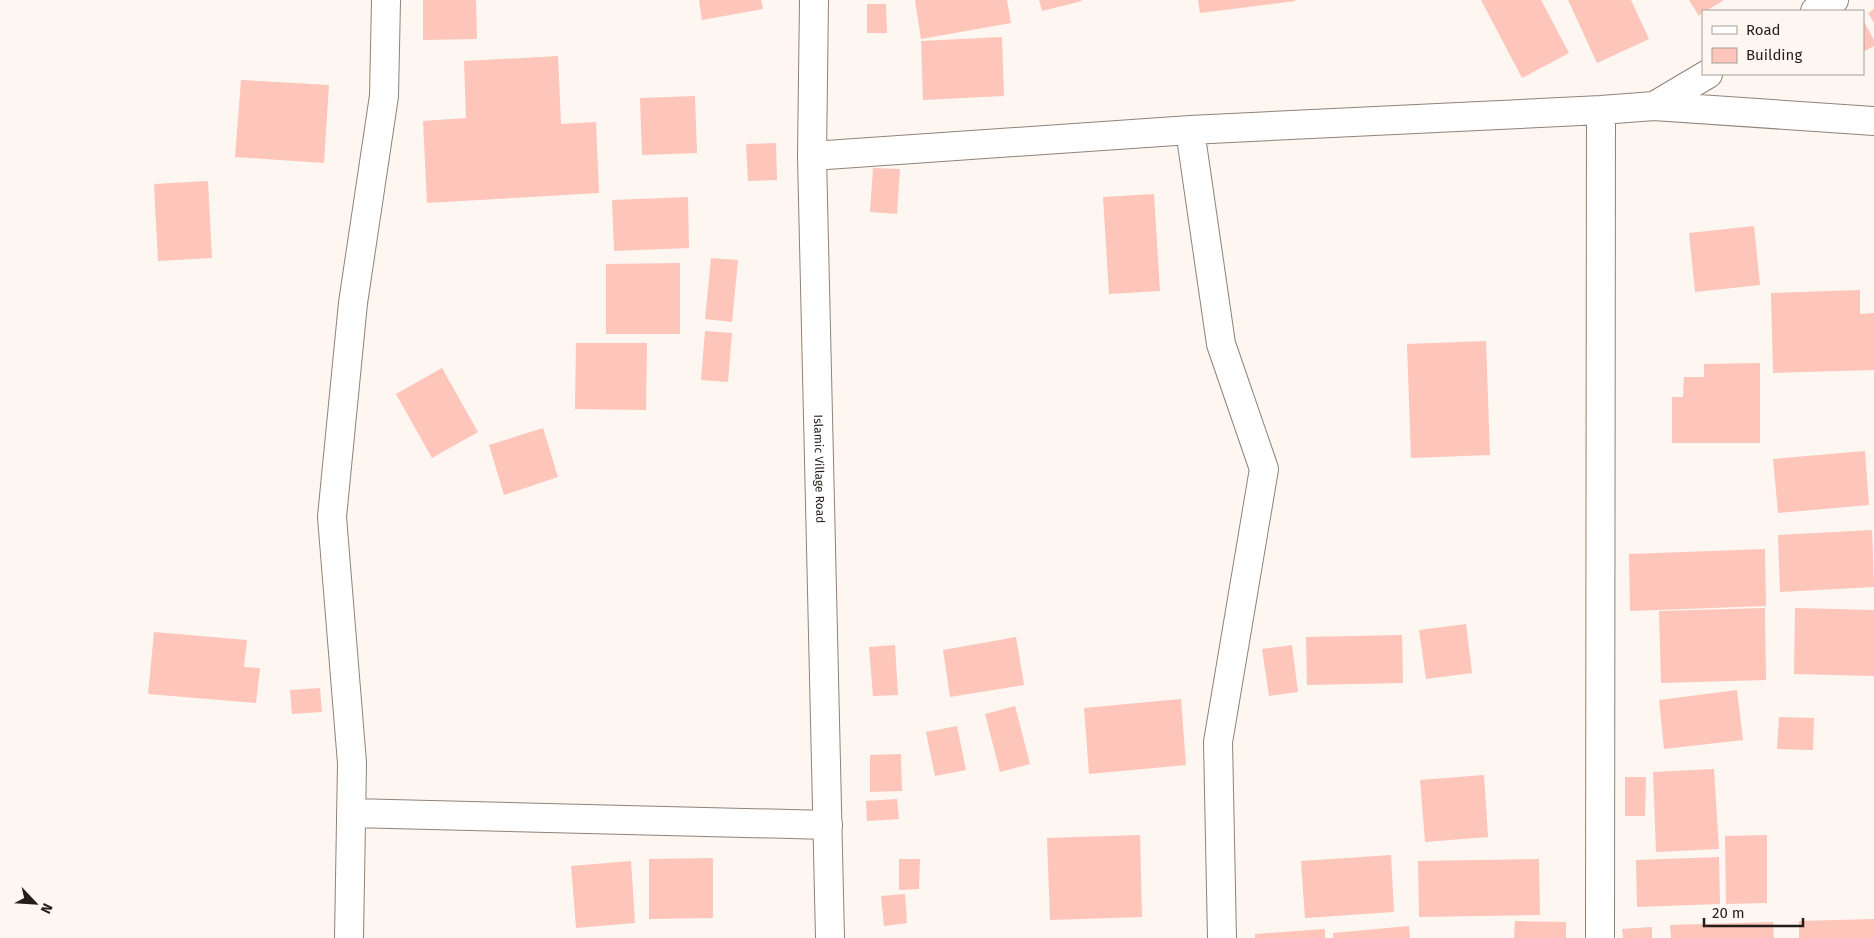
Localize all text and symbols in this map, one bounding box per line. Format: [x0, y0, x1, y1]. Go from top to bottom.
legend [1702, 10, 1864, 75]
text: Road [1746, 21, 1781, 39]
text: Building [1746, 46, 1802, 64]
street label: Islamic Village Road [811, 414, 827, 523]
north arrow [10, 878, 60, 928]
scale bar [1704, 896, 1803, 928]
text: N [37, 900, 56, 916]
text: 20 m [1712, 904, 1745, 922]

